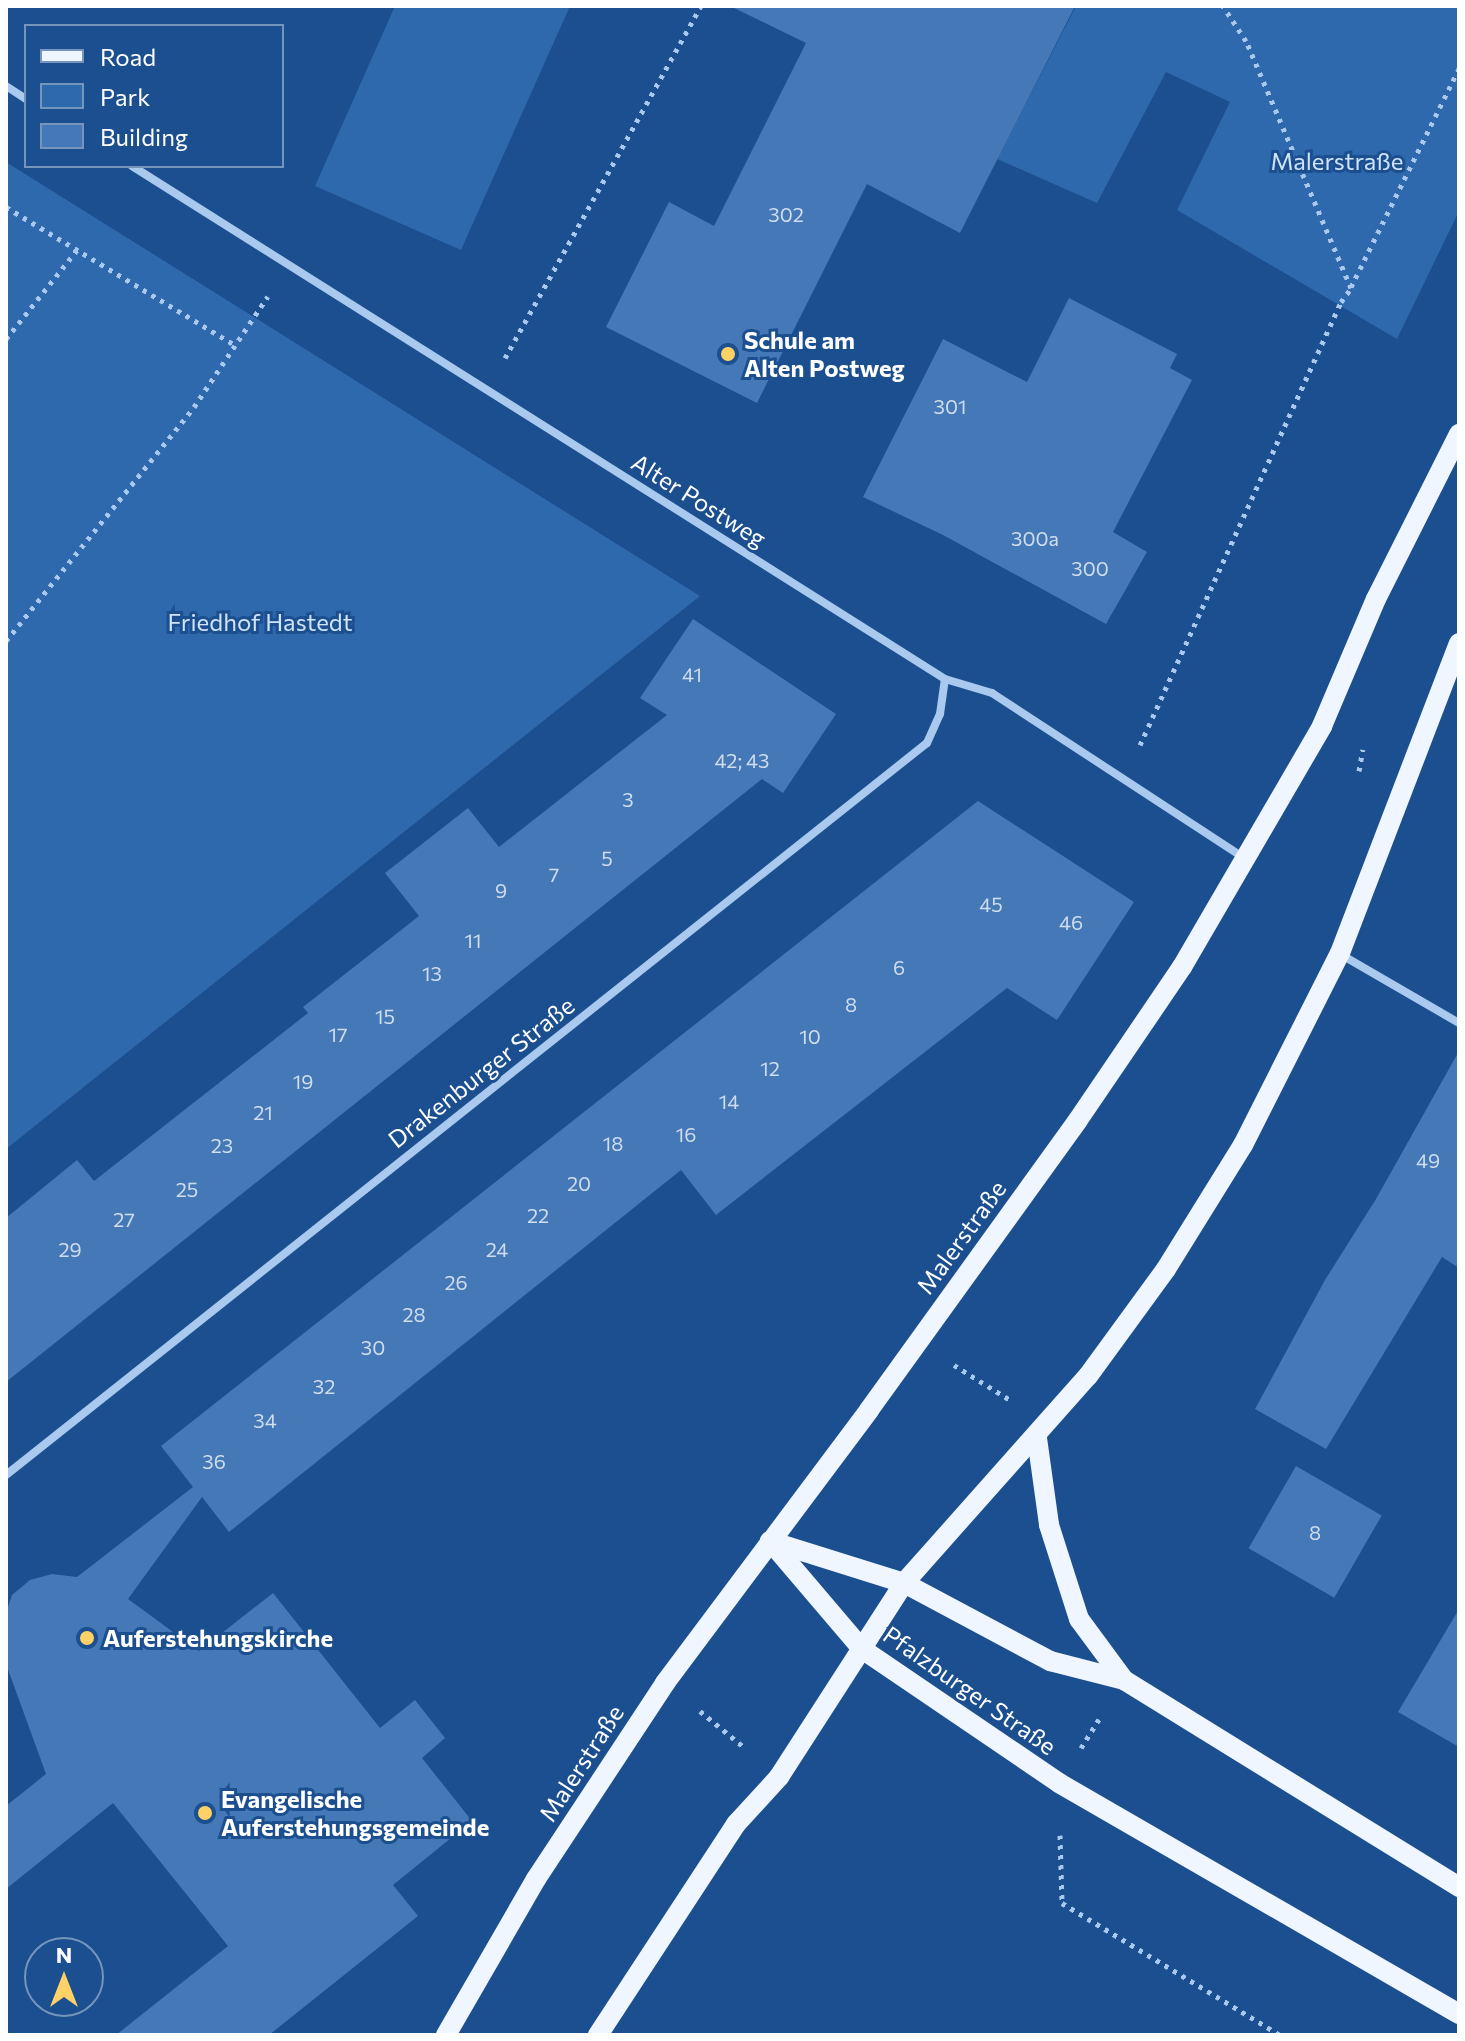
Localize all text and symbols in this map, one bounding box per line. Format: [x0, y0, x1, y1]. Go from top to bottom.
legend [24, 24, 284, 168]
text: Road [100, 42, 156, 71]
text: Park [100, 82, 150, 111]
text: Building [100, 122, 188, 151]
park label: Malerstraße [1270, 147, 1404, 175]
house number: 302 [768, 202, 804, 226]
place label: Schule am Alten Postweg [744, 326, 905, 382]
marker: Schule am Alten Postweg [719, 345, 737, 363]
house number: 301 [933, 394, 967, 418]
street label: Alter Postweg [626, 447, 772, 553]
house number: 300a [1011, 526, 1059, 550]
house number: 300 [1071, 556, 1109, 580]
park label: Friedhof Hastedt [167, 608, 353, 636]
house number: 41 [682, 662, 702, 686]
house number: 42; 43 [715, 748, 769, 772]
house number: 3 [622, 787, 634, 811]
house number: 5 [601, 846, 613, 870]
house number: 7 [549, 862, 559, 886]
house number: 9 [495, 878, 507, 902]
house number: 45 [979, 892, 1003, 916]
house number: 46 [1059, 910, 1083, 934]
house number: 11 [464, 928, 482, 952]
house number: 6 [893, 955, 905, 979]
house number: 13 [422, 961, 442, 985]
street label: Drakenburger Straße [382, 990, 580, 1154]
house number: 8 [845, 992, 857, 1016]
house number: 15 [375, 1004, 395, 1028]
house number: 17 [328, 1022, 348, 1046]
house number: 10 [799, 1024, 821, 1048]
house number: 12 [760, 1056, 780, 1080]
house number: 19 [293, 1069, 313, 1093]
house number: 14 [719, 1089, 739, 1113]
house number: 21 [253, 1100, 273, 1124]
house number: 16 [676, 1122, 696, 1146]
house number: 18 [603, 1131, 623, 1155]
house number: 23 [211, 1133, 233, 1157]
house number: 49 [1416, 1148, 1440, 1172]
house number: 20 [567, 1171, 591, 1195]
street label: Malerstraße [910, 1175, 1012, 1299]
house number: 25 [176, 1177, 198, 1201]
house number: 22 [527, 1203, 549, 1227]
house number: 27 [113, 1207, 135, 1231]
house number: 29 [58, 1237, 82, 1261]
house number: 24 [486, 1237, 508, 1261]
house number: 26 [444, 1270, 468, 1294]
house number: 28 [402, 1302, 426, 1326]
house number: 30 [361, 1335, 385, 1359]
house number: 32 [313, 1374, 335, 1398]
house number: 34 [253, 1408, 277, 1432]
house number: 36 [202, 1449, 226, 1473]
house number: 8 [1309, 1520, 1321, 1544]
street label: Pfalzburger Straße [878, 1620, 1062, 1760]
place label: Auferstehungskirche [103, 1624, 333, 1652]
marker: Auferstehungskirche [78, 1629, 96, 1647]
street label: Malerstraße [533, 1699, 629, 1827]
place label: Evangelische Auferstehungsgemeinde [221, 1785, 489, 1841]
marker: Evangelische Auferstehungsgemeinde [196, 1804, 214, 1822]
north arrow [24, 1937, 104, 2017]
text: N [56, 1941, 72, 1968]

